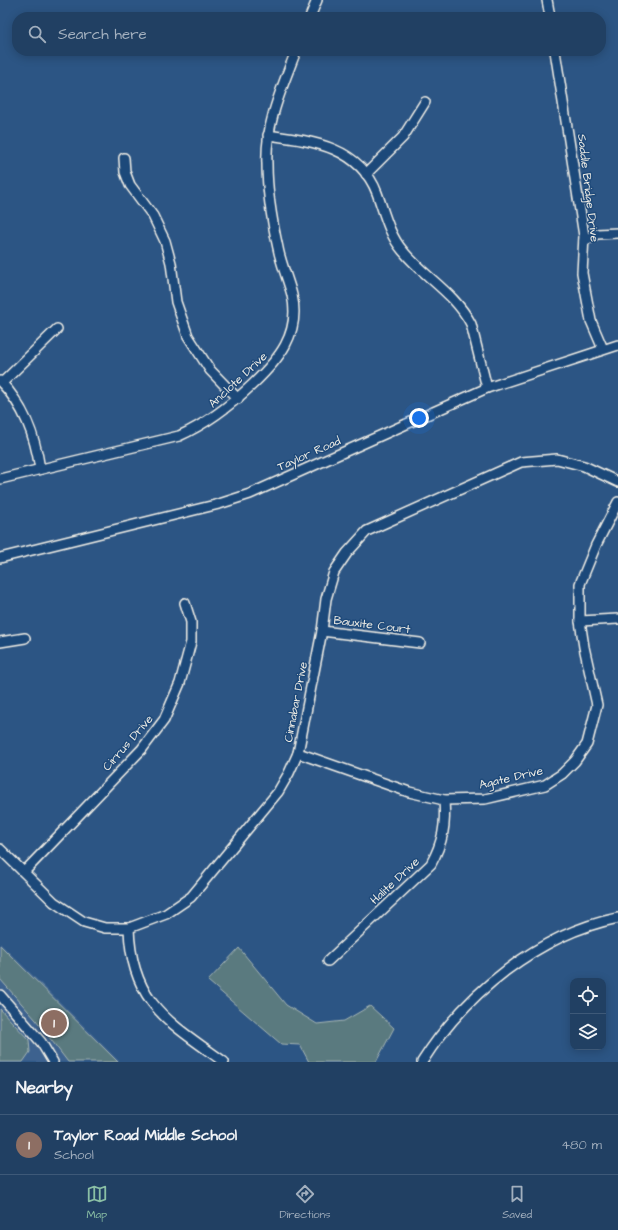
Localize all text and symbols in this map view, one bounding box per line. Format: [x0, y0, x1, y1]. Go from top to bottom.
search box [12, 12, 606, 56]
icon: search [26, 23, 48, 45]
text: Search here [58, 24, 147, 45]
street label: Saddle Bridge Drive [572, 133, 603, 244]
street label: Anclote Drive [205, 348, 272, 412]
your location [409, 408, 429, 428]
street label: Taylor Road [275, 432, 344, 476]
street label: Bauxite Court [333, 612, 411, 638]
street label: Cinnabar Drive [280, 660, 312, 744]
street label: Cirrus Drive [99, 711, 158, 775]
street label: Agate Drive [477, 762, 545, 795]
street label: Halite Drive [366, 853, 424, 908]
map controls [570, 978, 606, 1050]
button: locate [570, 978, 606, 1014]
pin: 1 [41, 1008, 67, 1038]
button: layers [570, 1014, 606, 1050]
text: Nearby [16, 1076, 73, 1100]
text: Taylor Road Middle School [54, 1125, 237, 1146]
text: 1 [28, 1136, 30, 1154]
text: 480 m [561, 1136, 602, 1154]
text: School [54, 1146, 94, 1164]
tab: Map [86, 1183, 108, 1222]
tab: Directions [279, 1183, 331, 1222]
tab: Saved [502, 1183, 532, 1222]

